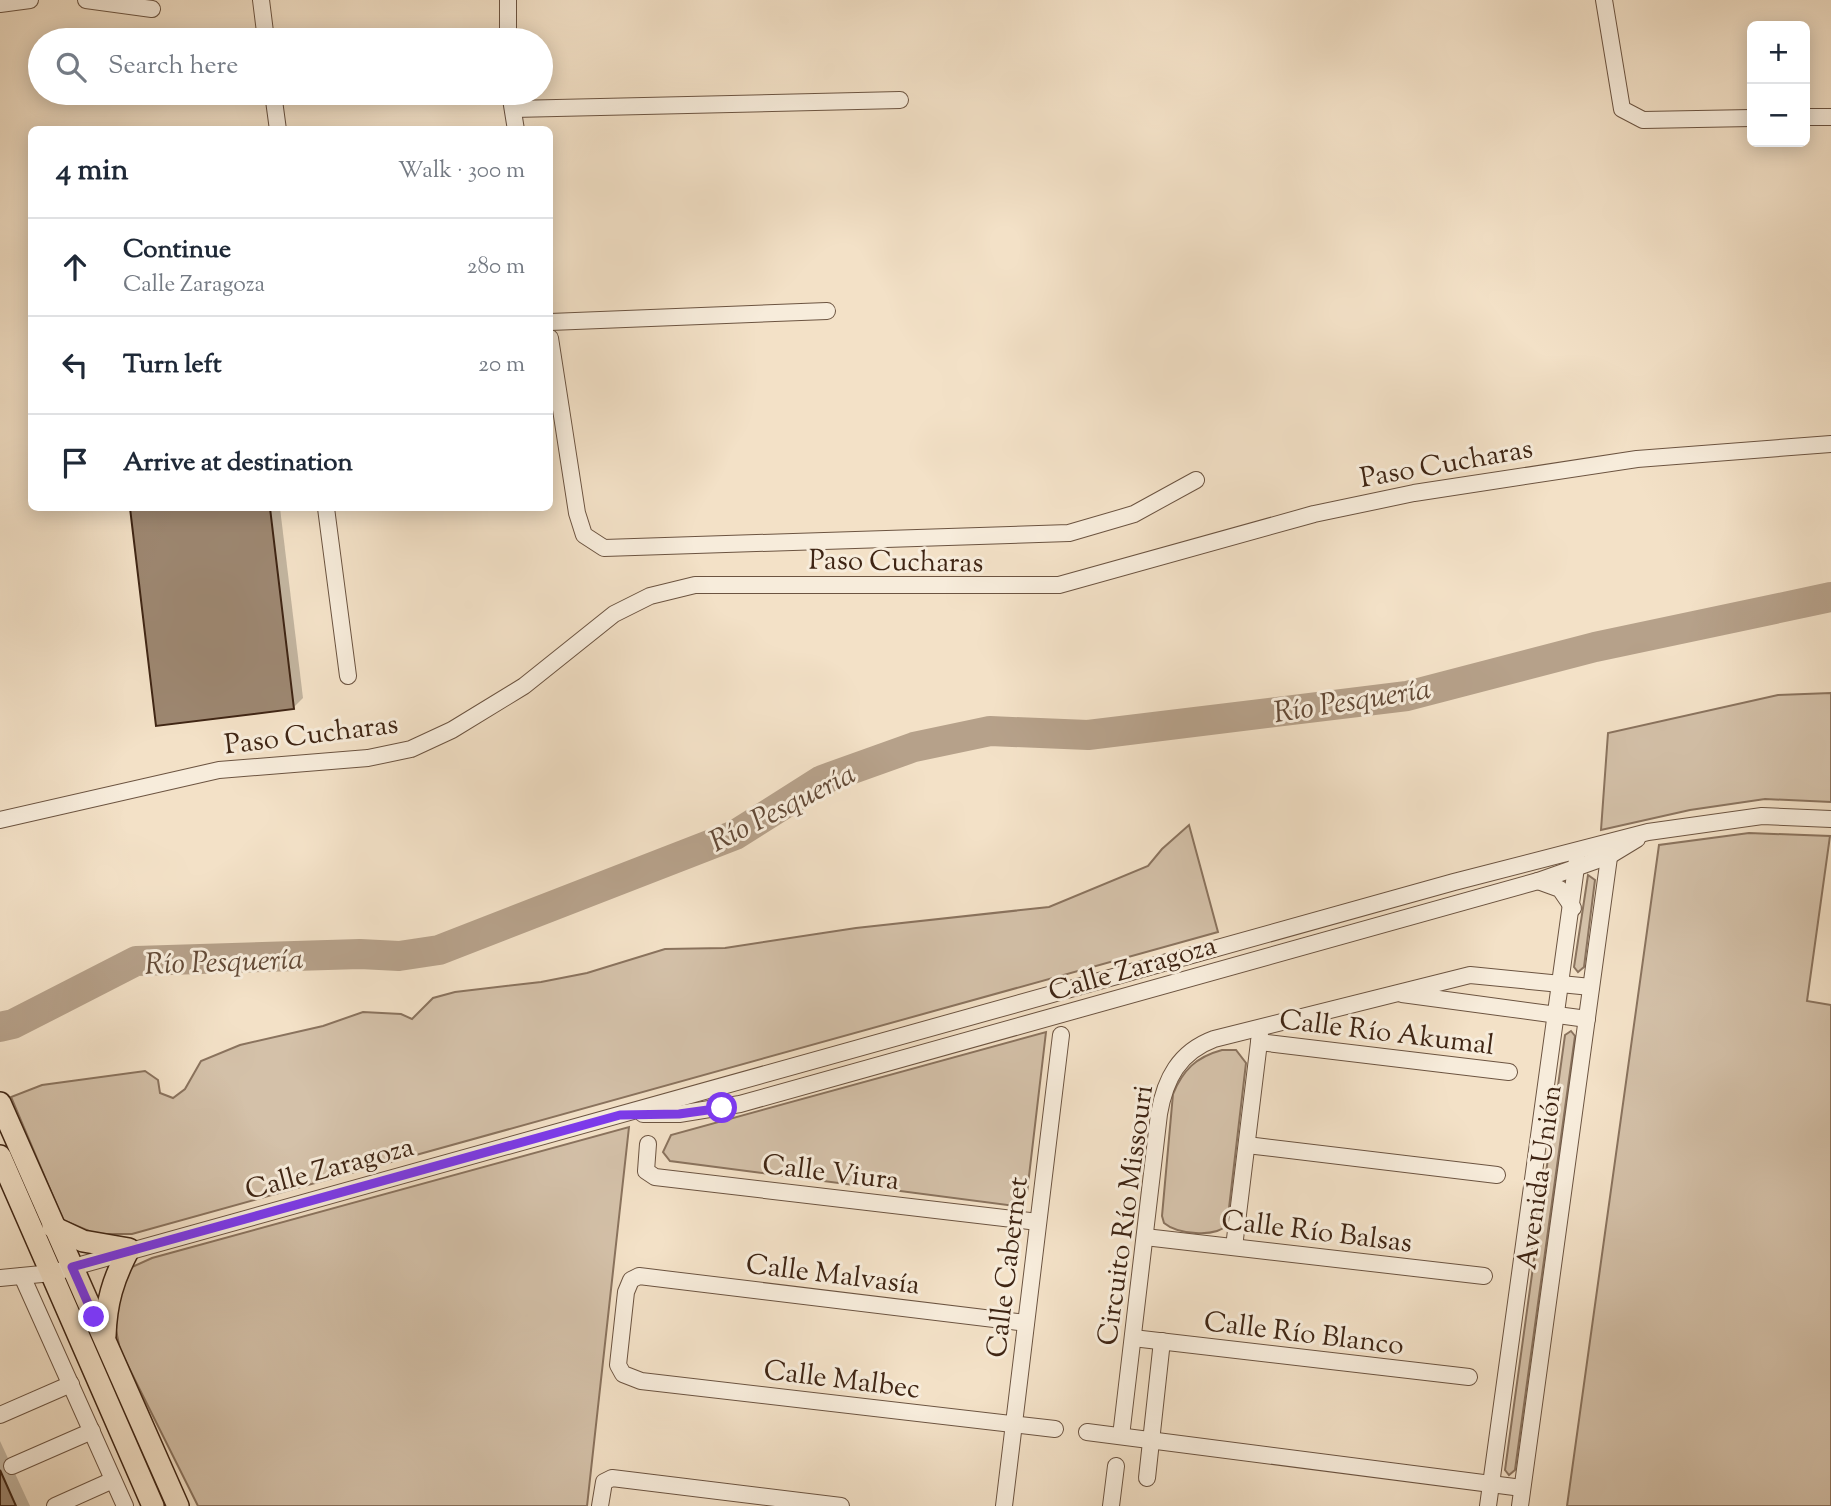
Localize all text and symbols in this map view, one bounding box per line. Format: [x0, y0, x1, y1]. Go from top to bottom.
map controls [1747, 21, 1810, 147]
button: + [1747, 21, 1810, 84]
search box [28, 28, 553, 105]
icon: search [52, 48, 90, 86]
text: Search here [108, 48, 238, 85]
button: − [1747, 84, 1810, 147]
text: 4 min [56, 150, 129, 193]
text: Walk · 300 m [398, 155, 525, 188]
text: Continue [123, 232, 231, 269]
icon: ahead [56, 248, 94, 286]
text: 280 m [467, 251, 525, 284]
text: Calle Zaragoza [123, 269, 265, 302]
icon: left [56, 346, 94, 384]
text: Turn left [123, 347, 222, 384]
text: 20 m [478, 349, 525, 382]
street label: Paso Cucharas [1357, 430, 1536, 500]
icon: arrive [56, 444, 94, 482]
text: Arrive at destination [123, 445, 353, 482]
street label: Paso Cucharas [808, 541, 984, 585]
water label: Río Pesquería [1271, 669, 1434, 736]
street label: Paso Cucharas [222, 705, 401, 766]
water label: Río Pesquería [703, 754, 864, 864]
street label: Calle Zaragoza [1044, 927, 1222, 1013]
water label: Río Pesquería [144, 939, 304, 988]
street label: Calle Río Akumal [1277, 1001, 1497, 1067]
street label: Avenida Unión [1508, 1082, 1574, 1272]
street label: Circuito Río Missouri [1089, 1083, 1165, 1348]
route start [706, 1092, 737, 1123]
street label: Calle Zaragoza [241, 1128, 419, 1212]
street label: Calle Viura [760, 1146, 902, 1202]
street label: Calle Cabernet [978, 1174, 1040, 1360]
street label: Calle Río Balsas [1219, 1201, 1414, 1265]
street label: Calle Malvasía [743, 1245, 922, 1307]
route end [78, 1301, 109, 1332]
street label: Calle Río Blanco [1201, 1303, 1406, 1367]
street label: Calle Malbec [761, 1352, 922, 1410]

